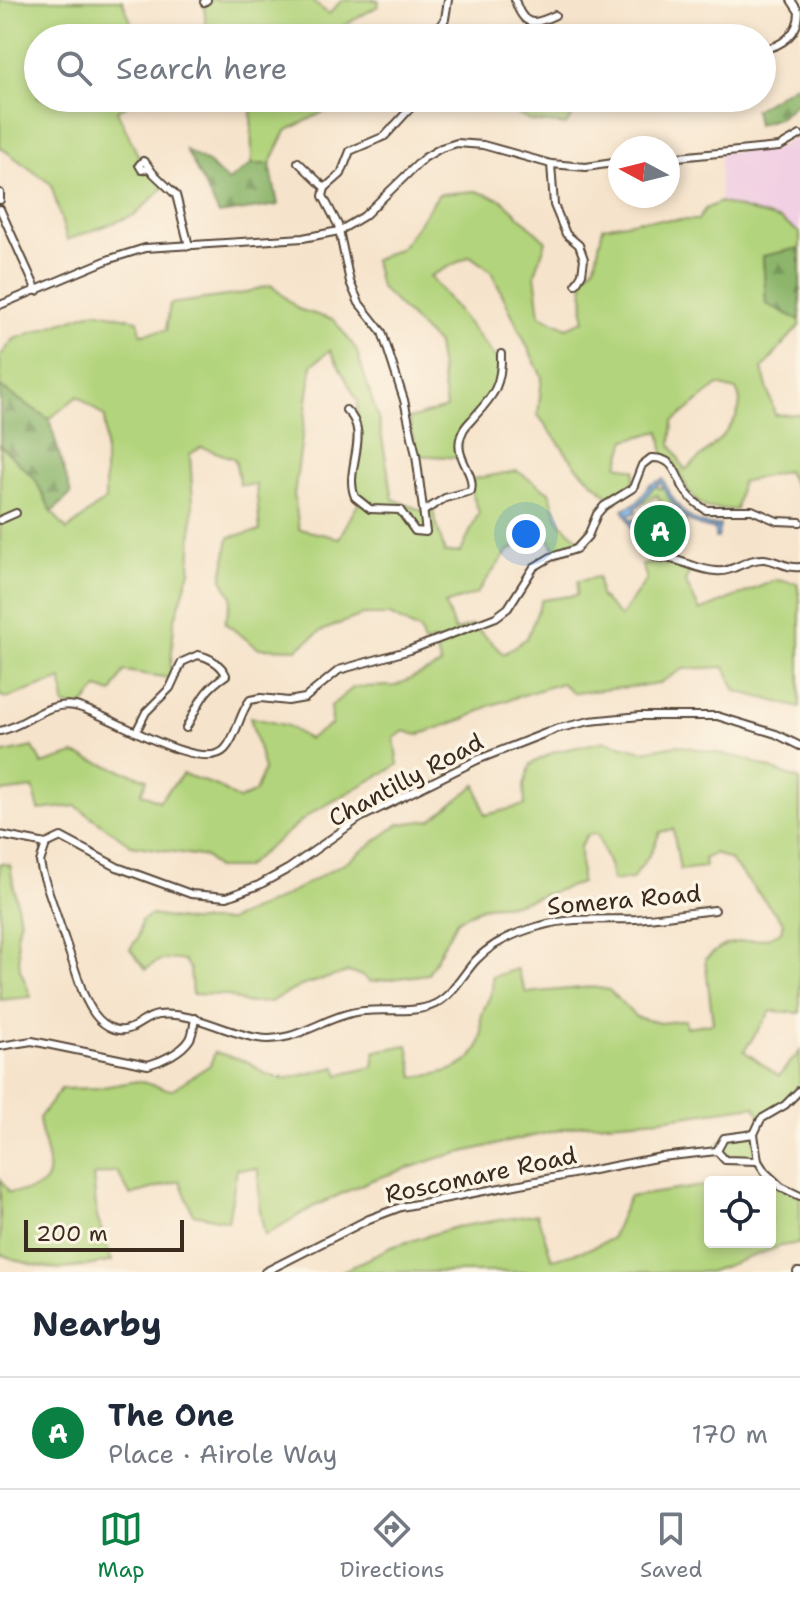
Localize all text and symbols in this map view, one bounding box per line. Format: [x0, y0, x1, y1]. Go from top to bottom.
search box [24, 24, 776, 112]
icon: search [52, 46, 96, 90]
text: Search here [116, 48, 287, 89]
north arrow [608, 136, 680, 208]
pin: A [634, 501, 686, 561]
your location [506, 514, 546, 554]
street label: Chantilly Road [323, 726, 489, 834]
street label: Somera Road [546, 877, 702, 923]
street label: Roscomare Road [382, 1139, 580, 1211]
map controls [704, 1176, 776, 1248]
button: locate [704, 1176, 776, 1248]
scale bar [24, 1216, 184, 1252]
text: 200 m [36, 1219, 108, 1248]
text: Nearby [32, 1301, 162, 1347]
text: The One [108, 1395, 235, 1436]
text: A [48, 1416, 68, 1451]
text: 170 m [691, 1416, 768, 1451]
text: Place · Airole Way [108, 1436, 337, 1471]
tab: Map [98, 1507, 145, 1584]
tab: Directions [340, 1507, 445, 1584]
tab: Saved [640, 1507, 702, 1584]

